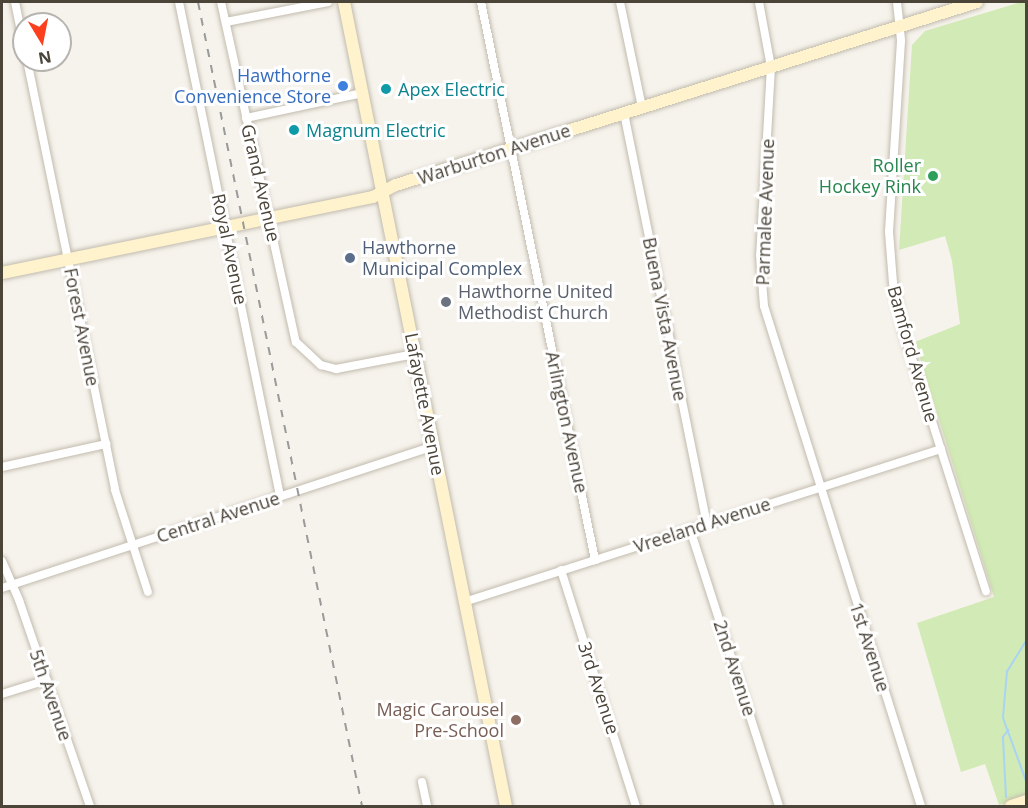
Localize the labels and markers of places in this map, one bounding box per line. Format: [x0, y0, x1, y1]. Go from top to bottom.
place label: Hawthorne Convenience Store [174, 65, 331, 107]
place label: Apex Electric [398, 78, 505, 100]
marker: Hawthorne Convenience Store [336, 79, 350, 93]
marker: Apex Electric [379, 82, 393, 96]
place label: Magnum Electric [306, 119, 446, 141]
marker: Magnum Electric [287, 123, 301, 137]
place label: Roller Hockey Rink [819, 155, 921, 198]
marker: Roller Hockey Rink [926, 169, 940, 183]
place label: Hawthorne Municipal Complex [362, 237, 522, 280]
marker: Hawthorne Municipal Complex [343, 251, 357, 265]
place label: Hawthorne United Methodist Church [458, 281, 613, 324]
marker: Hawthorne United Methodist Church [439, 295, 453, 309]
place label: Magic Carousel Pre-School [376, 699, 504, 742]
marker: Magic Carousel Pre-School [509, 713, 523, 727]

